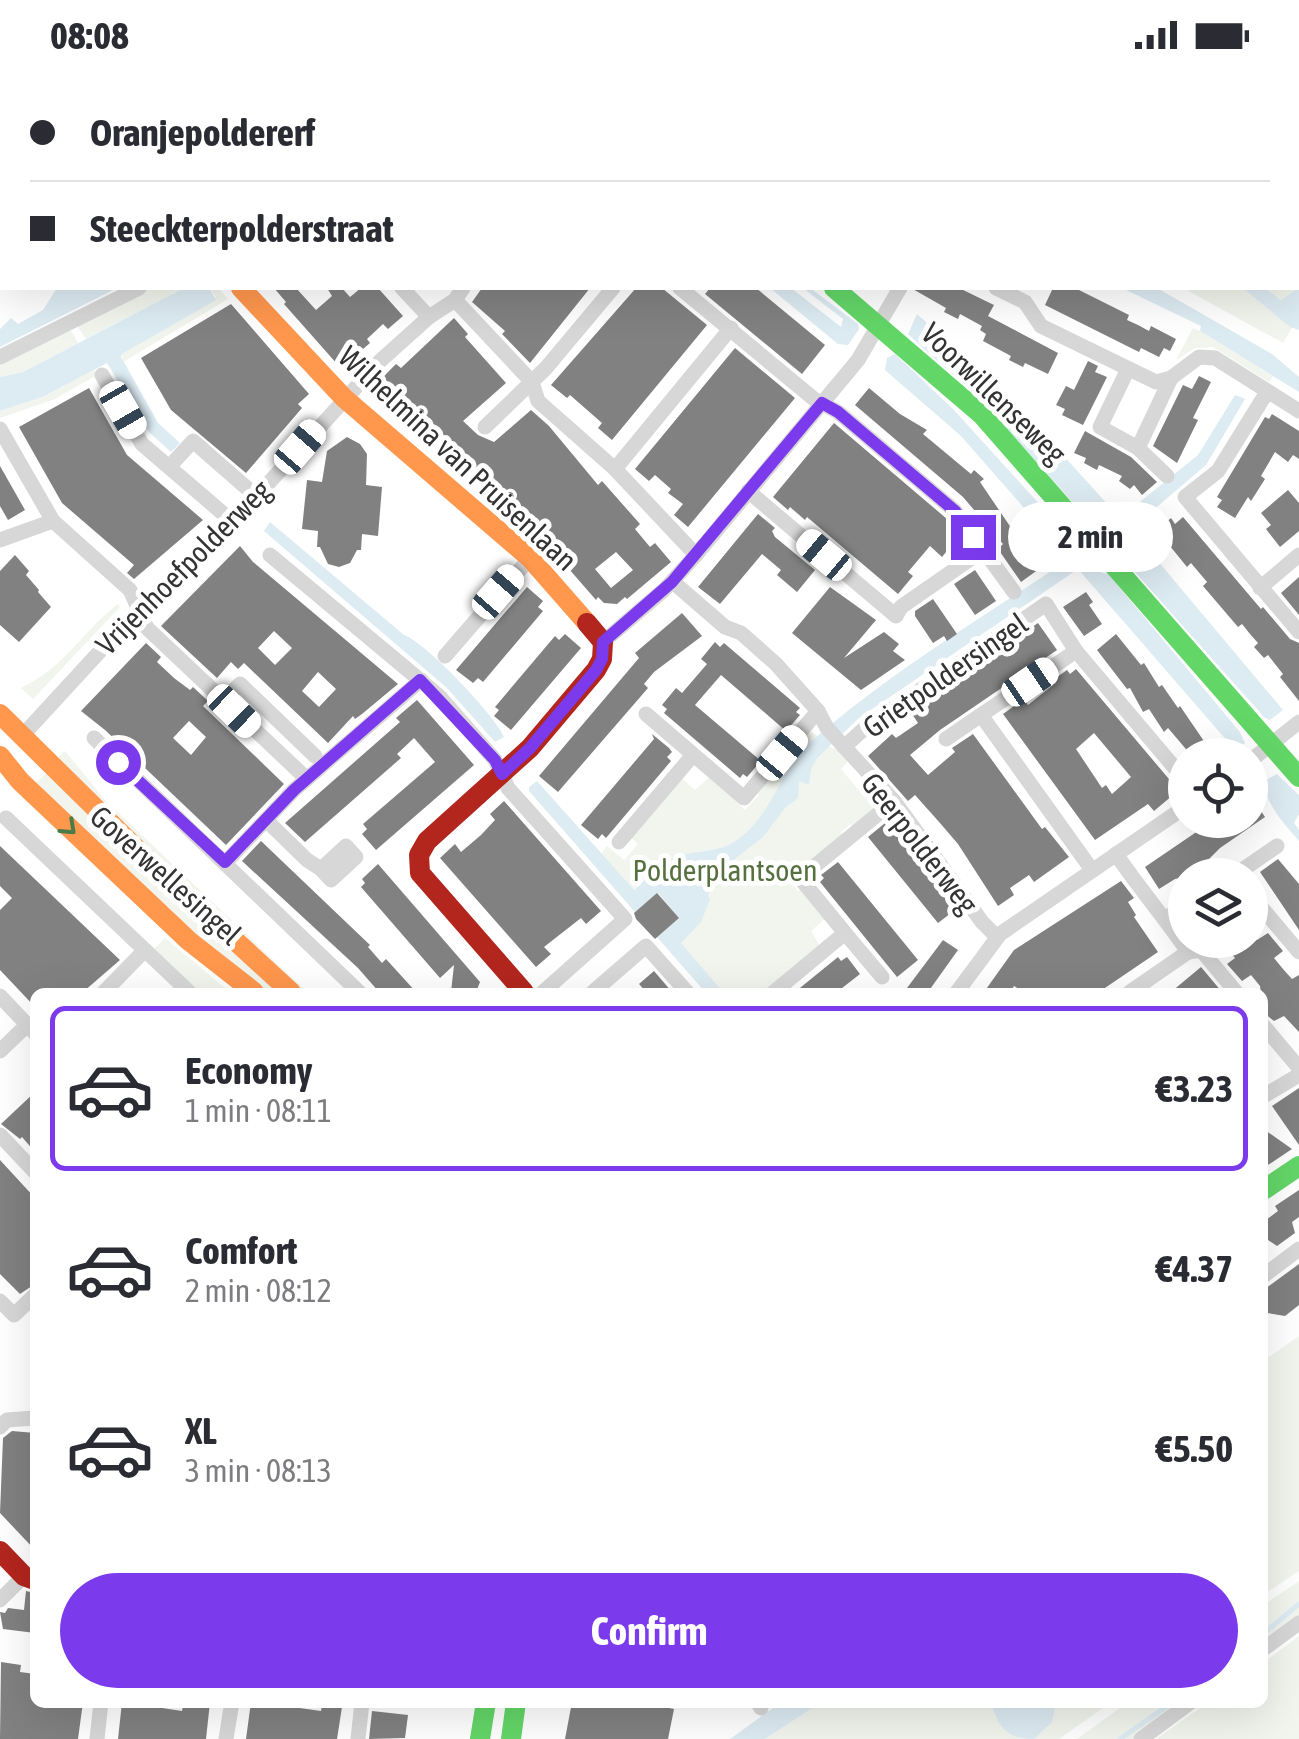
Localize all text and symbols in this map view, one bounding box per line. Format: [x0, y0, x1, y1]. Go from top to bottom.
text: 08:08 [50, 14, 129, 57]
text: Oranjepoldererf [90, 111, 315, 154]
text: Steeckterpolderstraat [90, 207, 394, 250]
street label: Voorwillenseweg [915, 316, 1073, 470]
street label: Wilhelmina van Pruisenlaan [332, 339, 584, 577]
car [95, 377, 151, 443]
car [269, 415, 331, 479]
street label: Vrijenhoefpolderweg [89, 473, 277, 661]
callout: 2 min [1008, 502, 1173, 572]
route end [951, 515, 996, 560]
text: 2 min [1058, 518, 1123, 555]
car [791, 524, 857, 586]
car [467, 560, 529, 624]
street label: Grietpoldersingel [856, 606, 1034, 744]
car [997, 653, 1063, 711]
car [202, 679, 266, 743]
car [751, 720, 813, 786]
map controls [1168, 738, 1268, 958]
button: locate [1168, 738, 1268, 838]
route start [96, 740, 141, 785]
street label: Geerpolderweg [855, 766, 985, 920]
street label: Goverwellesingel [84, 799, 248, 951]
one-way arrow [58, 816, 76, 834]
park label: Polderplantsoen [632, 853, 818, 887]
button: layers [1168, 858, 1268, 958]
icon: car [65, 1044, 155, 1134]
text: Economy [185, 1049, 312, 1092]
text: €3.23 [1156, 1067, 1233, 1110]
text: 1 min · 08:11 [185, 1092, 332, 1129]
icon: car [65, 1224, 155, 1314]
text: Comfort [185, 1229, 297, 1272]
text: €4.37 [1156, 1247, 1233, 1290]
text: 2 min · 08:12 [185, 1272, 332, 1309]
icon: car [65, 1404, 155, 1494]
text: XL [185, 1409, 217, 1452]
text: €5.50 [1156, 1427, 1233, 1470]
text: 3 min · 08:13 [185, 1452, 332, 1489]
button: Confirm [60, 1573, 1238, 1688]

